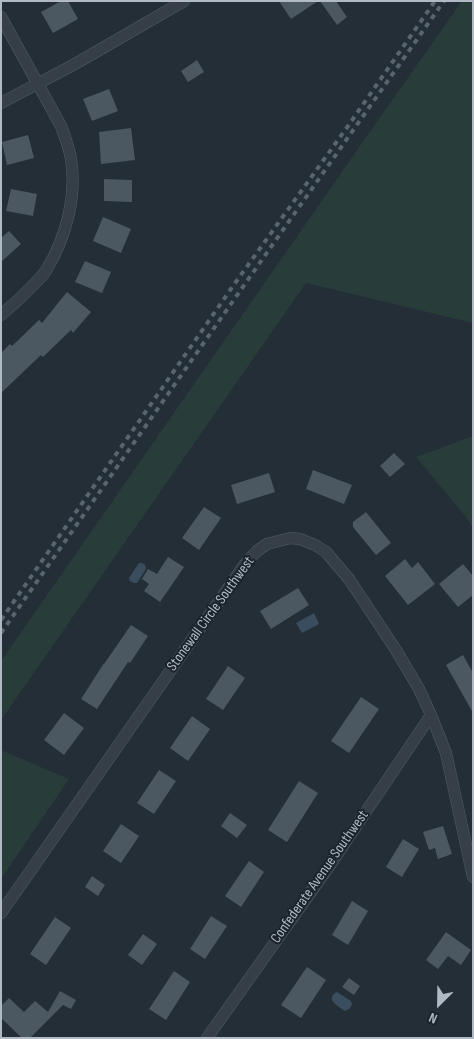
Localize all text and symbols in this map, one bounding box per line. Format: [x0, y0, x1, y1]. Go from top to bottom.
street label: Stonewall Circle Southwest [163, 553, 259, 675]
street label: Confederate Avenue Southwest [267, 807, 373, 947]
north arrow [414, 979, 464, 1029]
text: N [426, 1009, 440, 1028]

